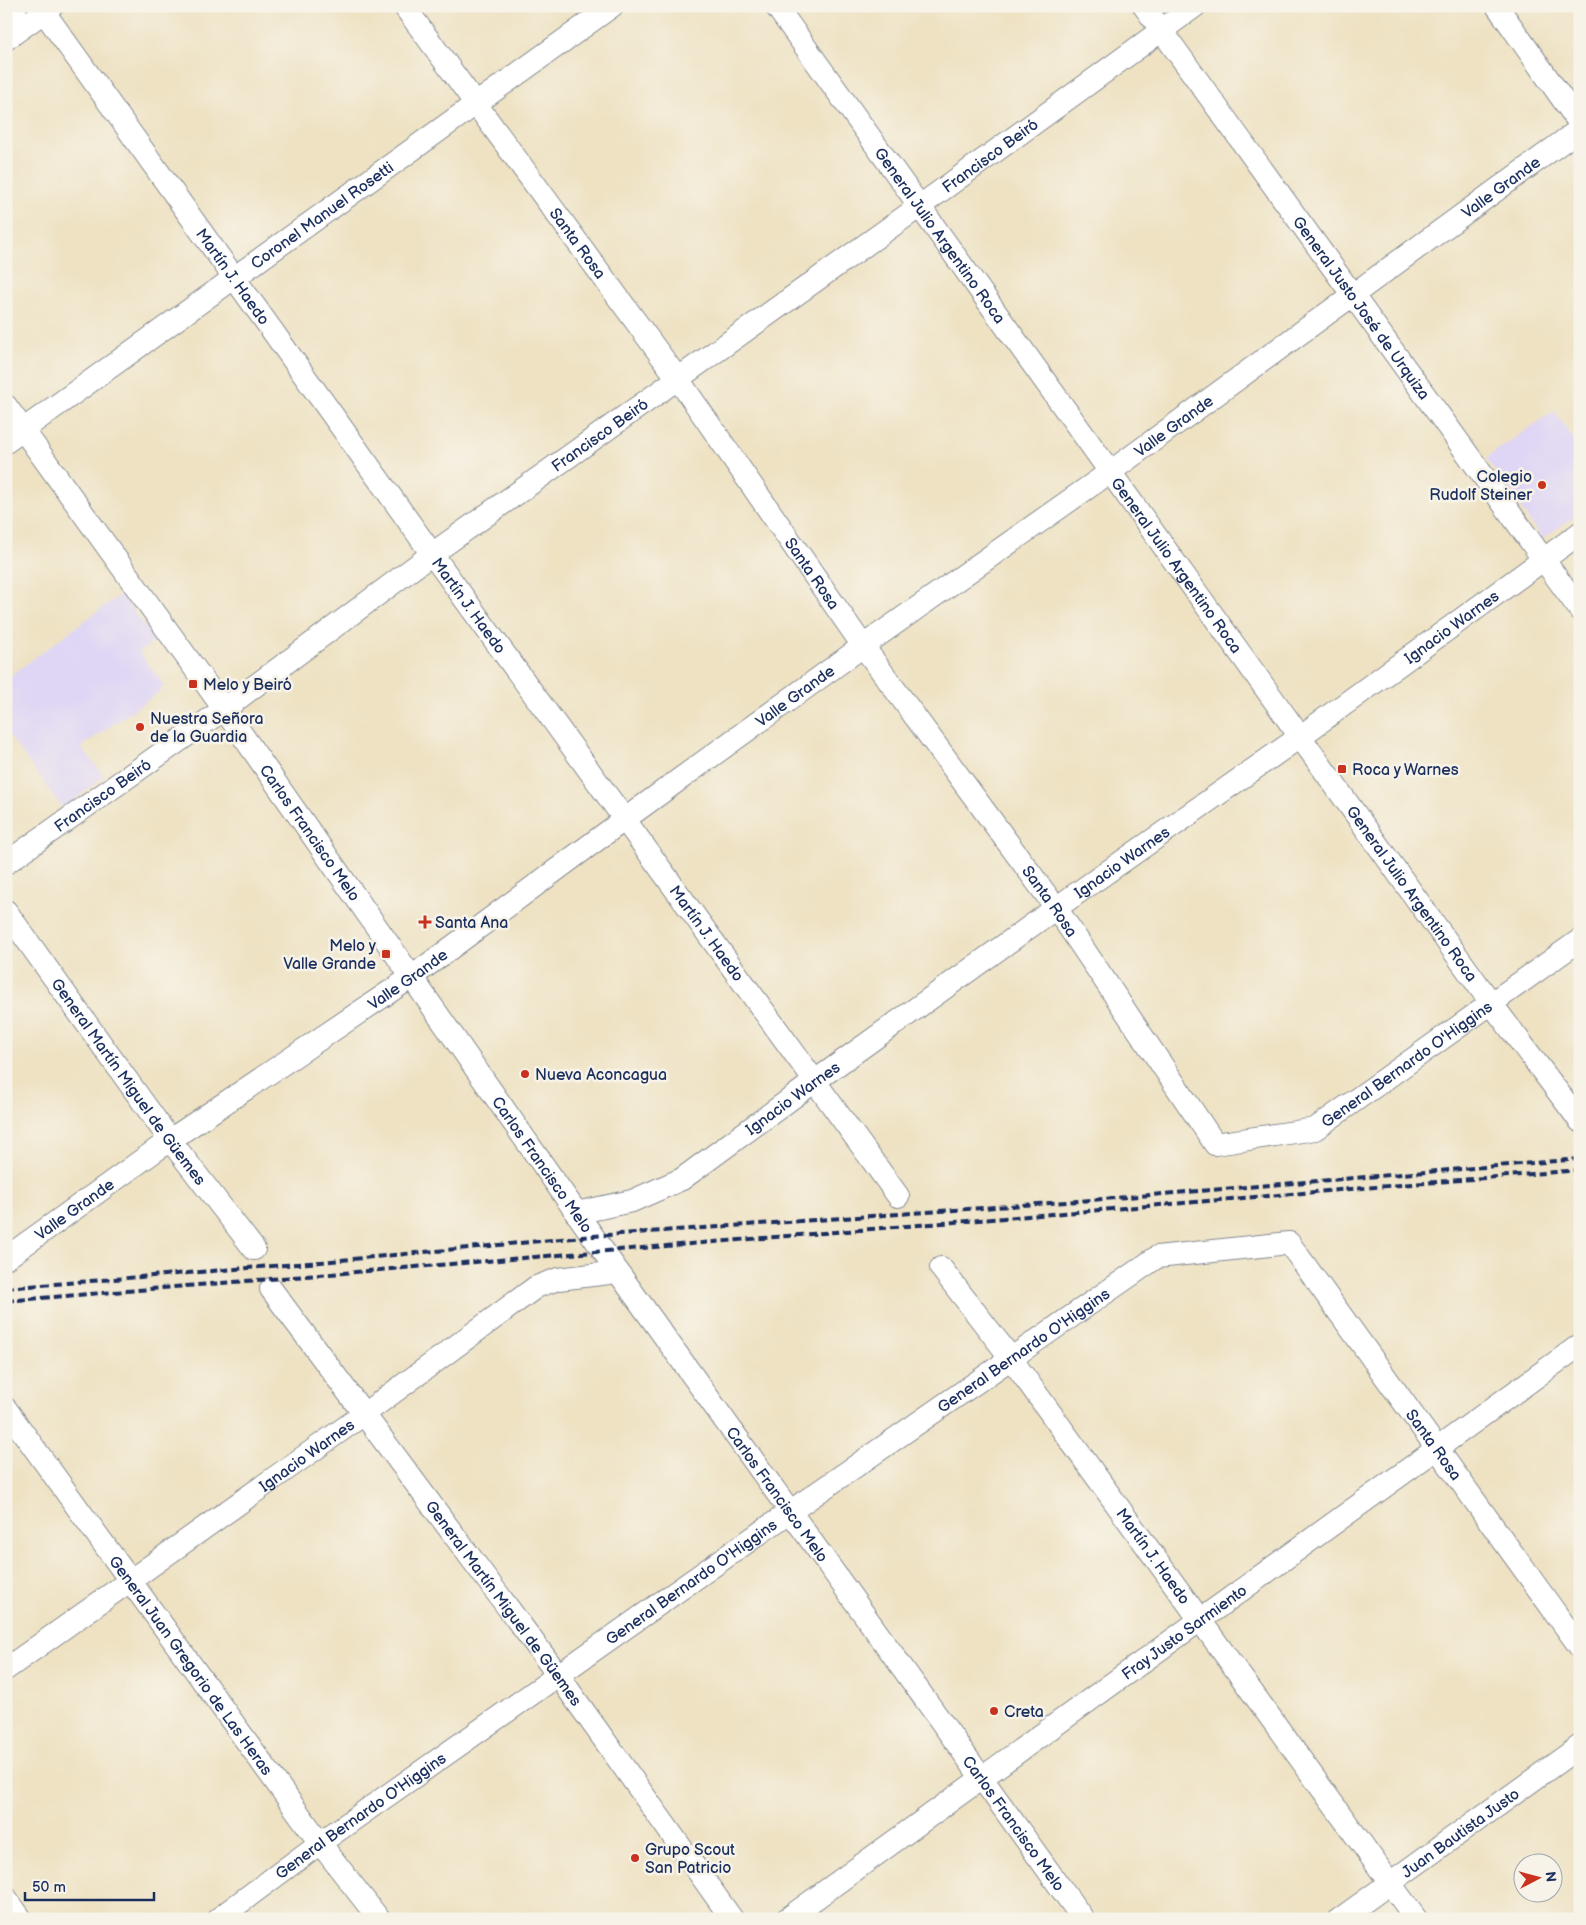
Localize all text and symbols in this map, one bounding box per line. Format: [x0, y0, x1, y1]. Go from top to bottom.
street label: Francisco Beiró [939, 115, 1042, 198]
street label: General Julio Argentino Roca [870, 144, 1009, 328]
street label: Valle Grande [1458, 153, 1545, 223]
street label: Coronel Manuel Rosetti [248, 158, 398, 274]
street label: Santa Rosa [545, 205, 609, 283]
street label: General Justo José de Urquiza [1288, 213, 1433, 404]
street label: Martín J. Haedo [191, 225, 273, 329]
street label: Valle Grande [1131, 392, 1218, 462]
street label: Francisco Beiró [548, 395, 652, 477]
place label: Colegio Rudolf Steiner [1429, 468, 1532, 505]
street label: General Julio Argentino Roca [1106, 474, 1245, 658]
marker: Colegio Rudolf Steiner [1536, 479, 1548, 491]
street label: Santa Rosa [780, 534, 843, 614]
street label: Martín J. Haedo [427, 555, 509, 658]
street label: Ignacio Warnes [1401, 587, 1503, 669]
street label: Valle Grande [753, 661, 839, 732]
place label: Melo y Beiró [203, 676, 292, 695]
marker: Melo y Beiró [187, 678, 199, 690]
place label: Nuestra Señora de la Guardia [150, 710, 264, 747]
marker: Nuestra Señora de la Guardia [134, 721, 146, 733]
street label: Francisco Beiró [51, 755, 155, 837]
street label: Carlos Francisco Melo [255, 761, 363, 905]
place label: Roca y Warnes [1352, 761, 1459, 780]
marker: Roca y Warnes [1336, 763, 1348, 775]
street label: General Julio Argentino Roca [1342, 803, 1481, 986]
street label: Ignacio Warnes [1071, 823, 1174, 903]
street label: Santa Rosa [1017, 863, 1081, 941]
street label: Martín J. Haedo [665, 882, 747, 986]
place label: Santa Ana [435, 914, 508, 933]
marker: Santa Ana [419, 916, 431, 928]
place label: Melo y Valle Grande [283, 937, 377, 974]
street label: Valle Grande [365, 945, 452, 1015]
marker: Melo y Valle Grande [380, 948, 392, 960]
street label: General Martín Miguel de Güemes [46, 975, 209, 1189]
street label: General Bernardo O'Higgins [1318, 998, 1496, 1132]
street label: Ignacio Warnes [742, 1058, 844, 1140]
place label: Nueva Aconcagua [535, 1066, 667, 1085]
marker: Nueva Aconcagua [519, 1068, 531, 1080]
street label: Carlos Francisco Melo [487, 1093, 596, 1237]
street label: Valle Grande [32, 1175, 119, 1245]
street label: General Bernardo O'Higgins [934, 1285, 1114, 1417]
street label: Santa Rosa [1401, 1406, 1465, 1485]
street label: Ignacio Warnes [256, 1416, 359, 1496]
street label: Carlos Francisco Melo [721, 1424, 831, 1566]
street label: General Martín Miguel de Güemes [421, 1497, 585, 1710]
street label: Martín J. Haedo [1111, 1505, 1194, 1609]
street label: General Bernardo O'Higgins [602, 1516, 781, 1650]
street label: General Juan Gregorio de Las Heras [104, 1552, 276, 1779]
street label: Fray Justo Sarmiento [1118, 1581, 1251, 1685]
place label: Creta [1004, 1703, 1044, 1722]
marker: Creta [988, 1705, 1000, 1717]
street label: General Bernardo O'Higgins [272, 1749, 450, 1884]
street label: Carlos Francisco Melo [958, 1753, 1068, 1895]
street label: Juan Bautista Justo [1398, 1785, 1524, 1883]
place label: Grupo Scout San Patricio [645, 1841, 735, 1878]
marker: Grupo Scout San Patricio [629, 1852, 641, 1864]
north arrow [1514, 1852, 1564, 1902]
scale bar [25, 1870, 154, 1902]
text: N [1541, 1871, 1559, 1883]
text: 50 m [32, 1878, 66, 1897]

